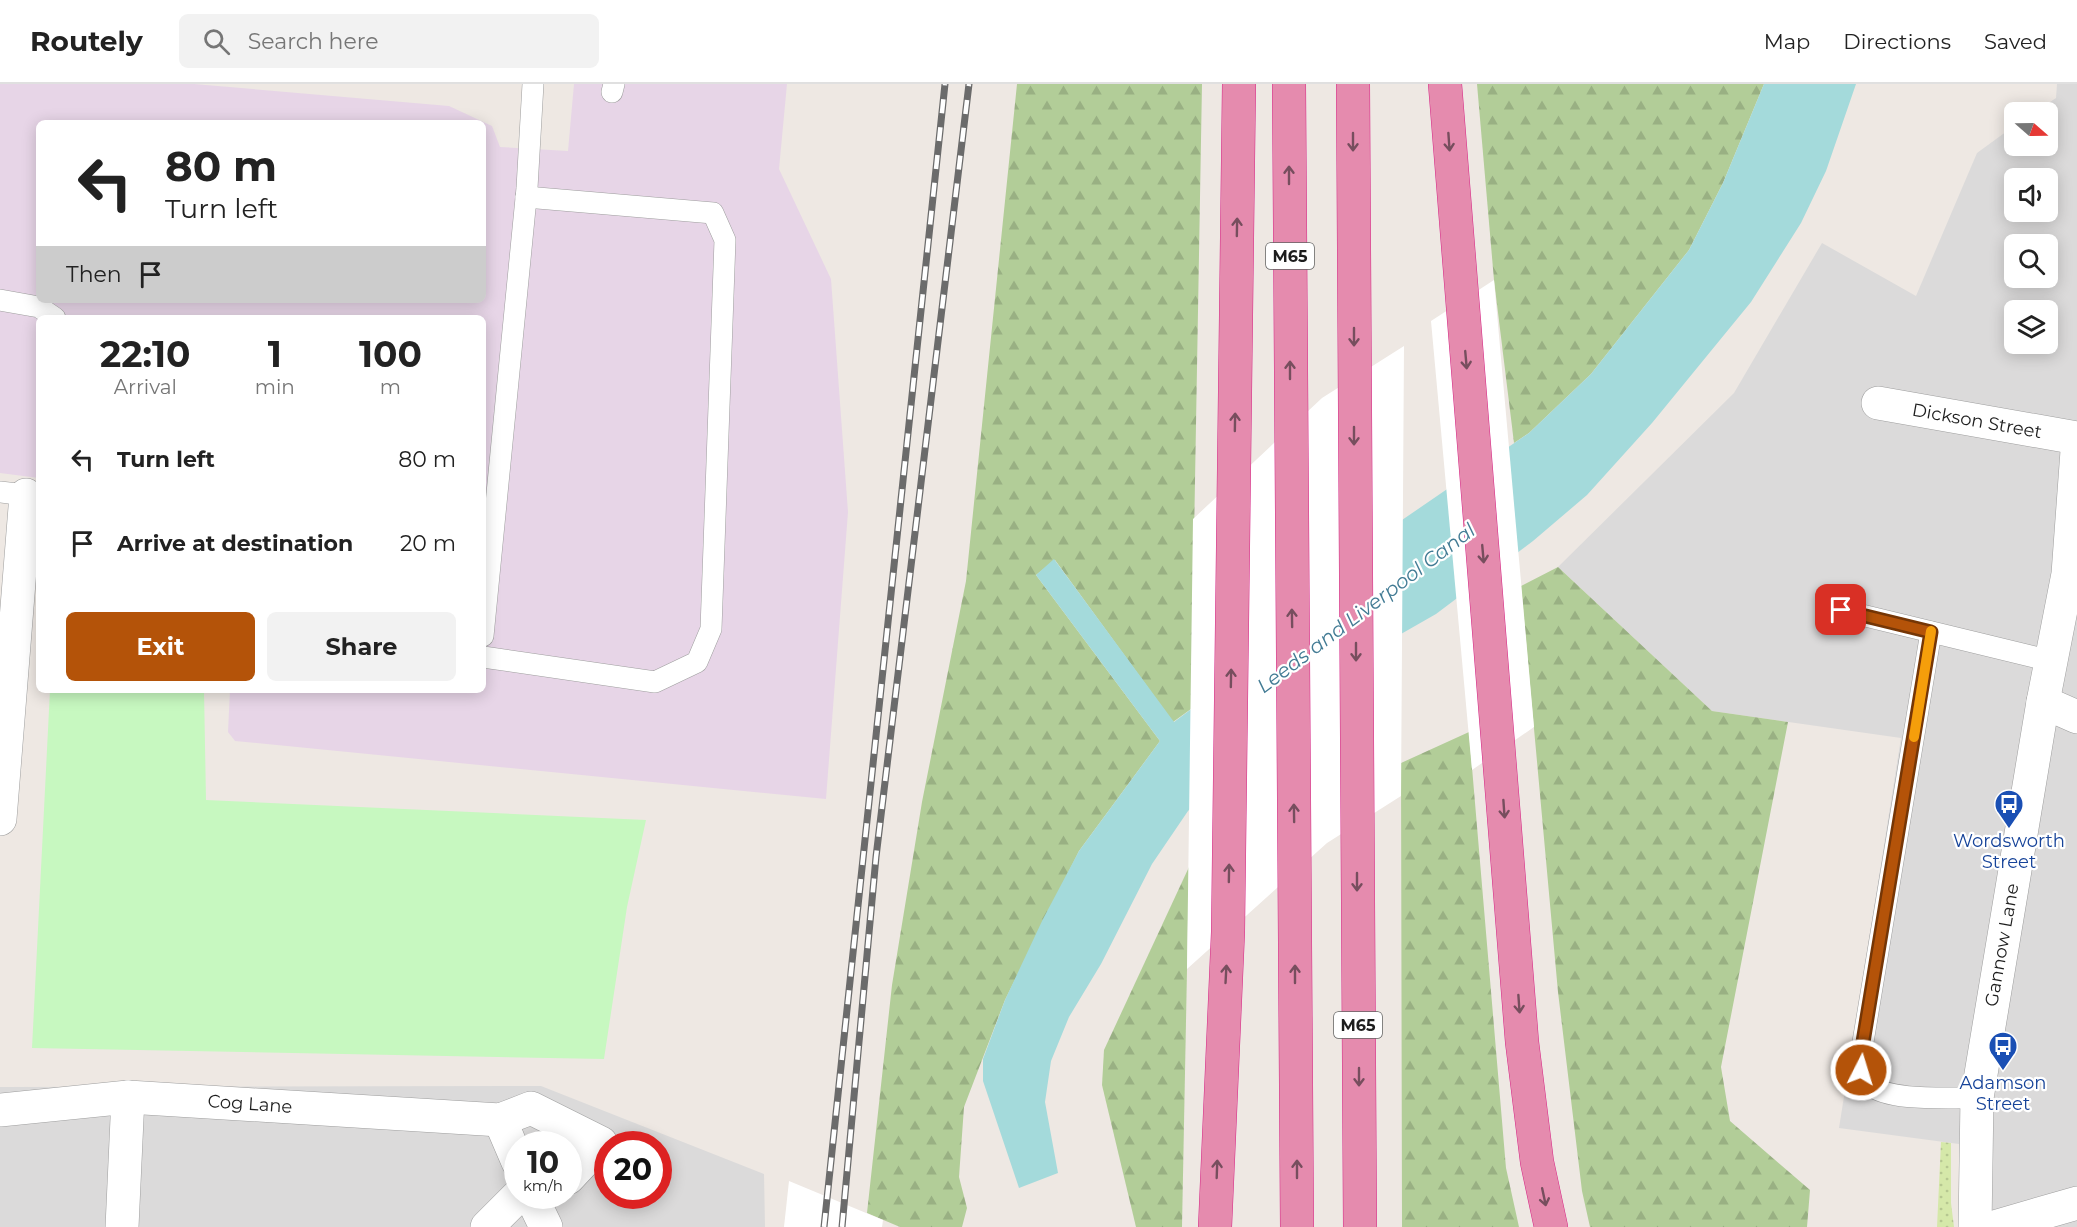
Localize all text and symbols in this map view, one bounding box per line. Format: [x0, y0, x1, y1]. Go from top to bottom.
search box [179, 14, 599, 68]
text: Routely [30, 24, 143, 58]
icon: search [200, 25, 233, 58]
text: Search here [248, 28, 379, 55]
text: Map [1764, 29, 1810, 54]
text: Directions [1843, 29, 1951, 54]
text: Saved [1984, 29, 2047, 54]
north arrow [2004, 102, 2058, 156]
map controls [2004, 102, 2058, 354]
one-way arrow [1347, 132, 1359, 152]
one-way arrow [1444, 132, 1455, 152]
text: 80 m [165, 140, 277, 192]
icon: left [66, 144, 144, 222]
one-way arrow [1284, 165, 1295, 185]
button: sound [2004, 168, 2058, 222]
text: Turn left [165, 192, 278, 225]
one-way arrow [1231, 218, 1243, 238]
button: search [2004, 234, 2058, 288]
road number: M65 [1266, 243, 1314, 269]
icon: arrive [134, 258, 167, 291]
text: Then [66, 261, 122, 288]
button: layers [2004, 300, 2058, 354]
one-way arrow [1348, 327, 1360, 347]
text: 22:10 [100, 332, 191, 376]
text: 1 [268, 332, 282, 376]
text: 100 [359, 332, 422, 376]
one-way arrow [1461, 349, 1472, 369]
one-way arrow [1284, 360, 1296, 380]
text: Arrival [114, 375, 177, 399]
text: min [255, 375, 295, 399]
text: m [380, 375, 401, 399]
street label: Dickson Street [1910, 399, 2044, 443]
one-way arrow [1229, 413, 1240, 433]
one-way arrow [1348, 425, 1360, 445]
icon: left [66, 443, 99, 476]
text: Turn left [117, 446, 215, 473]
text: 80 m [398, 446, 456, 473]
water label: Leeds and Liverpool Canal [1252, 518, 1480, 698]
icon: arrive [66, 527, 99, 560]
text: Arrive at destination [117, 530, 353, 557]
text: 20 m [400, 530, 456, 557]
one-way arrow [1478, 544, 1489, 564]
pin [1815, 584, 1866, 635]
icon: arrive [1824, 593, 1857, 626]
one-way arrow [1286, 609, 1298, 629]
button: Exit [66, 612, 255, 681]
button: Share [267, 612, 456, 681]
one-way arrow [1350, 641, 1362, 661]
one-way arrow [1225, 669, 1237, 689]
bus stop icon: Wordsworth Street [1993, 788, 2025, 830]
one-way arrow [1499, 799, 1510, 819]
one-way arrow [1288, 804, 1300, 824]
place label: Wordsworth Street [1953, 830, 2065, 873]
one-way arrow [1223, 864, 1235, 884]
one-way arrow [1351, 872, 1363, 892]
street label: Gannow Lane [1980, 882, 2024, 1008]
one-way arrow [1221, 964, 1232, 984]
one-way arrow [1289, 964, 1301, 984]
one-way arrow [1514, 993, 1525, 1013]
road number: M65 [1334, 1012, 1382, 1038]
bus stop icon: Adamson Street [1987, 1030, 2019, 1072]
position arrow [1829, 1038, 1893, 1102]
one-way arrow [1353, 1067, 1365, 1087]
place label: Adamson Street [1960, 1072, 2046, 1115]
street label: Cog Lane [207, 1090, 293, 1118]
speed limit sign: 20 [594, 1131, 672, 1209]
text: 10 [527, 1144, 559, 1181]
one-way arrow [1212, 1159, 1223, 1179]
one-way arrow [1291, 1159, 1303, 1179]
text: km/h [523, 1176, 563, 1195]
one-way arrow [1539, 1187, 1551, 1206]

